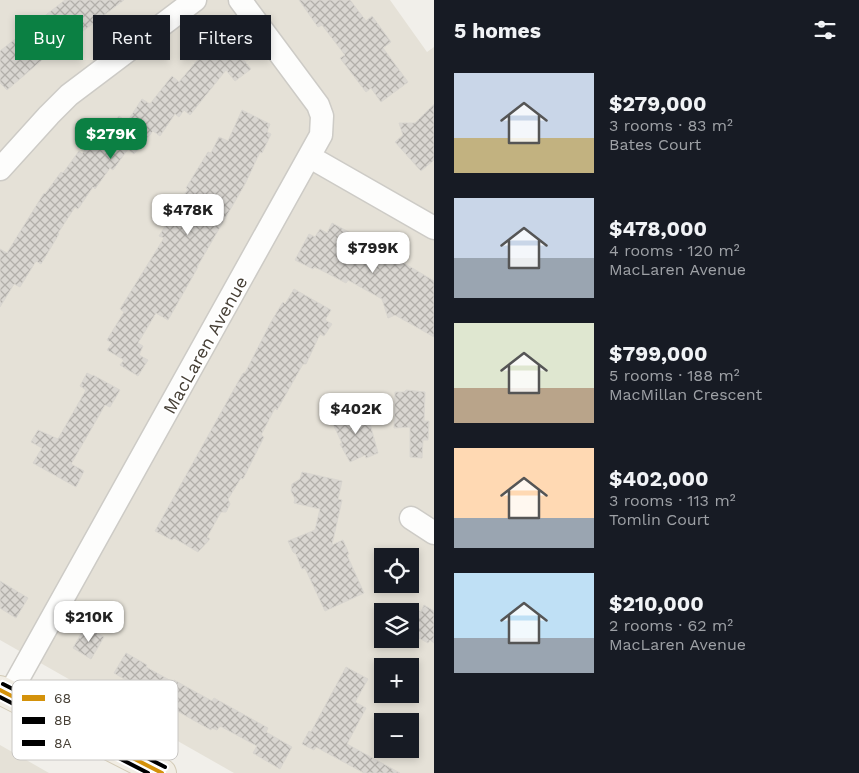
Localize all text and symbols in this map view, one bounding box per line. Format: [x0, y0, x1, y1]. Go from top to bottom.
chip: Buy [15, 15, 83, 60]
chip: Rent [93, 15, 170, 60]
chip: Filters [180, 15, 271, 60]
icon: filters [811, 16, 839, 44]
text: 5 homes [454, 18, 541, 43]
text: $279,000 [609, 91, 707, 116]
icon: home [494, 93, 554, 153]
text: 3 rooms · 83 m² [609, 116, 733, 135]
pin: $279K [76, 118, 146, 160]
text: $279K [86, 124, 136, 143]
text: Bates Court [609, 135, 701, 154]
pin: $478K [153, 194, 223, 236]
text: $478K [163, 200, 213, 219]
text: $478,000 [609, 216, 707, 241]
icon: home [494, 218, 554, 278]
pin: $799K [338, 232, 408, 274]
text: $799K [348, 238, 398, 257]
text: 4 rooms · 120 m² [609, 241, 740, 260]
text: MacLaren Avenue [609, 260, 746, 279]
street label: MacLaren Avenue [158, 272, 252, 418]
text: $799,000 [609, 341, 707, 366]
icon: home [494, 343, 554, 403]
text: 5 rooms · 188 m² [609, 366, 740, 385]
text: MacMillan Crescent [609, 385, 762, 404]
pin: $402K [321, 392, 391, 435]
text: $402K [330, 399, 382, 418]
text: $402,000 [609, 466, 709, 491]
icon: home [494, 468, 554, 528]
text: 3 rooms · 113 m² [609, 491, 736, 510]
text: Tomlin Court [609, 510, 709, 529]
map controls [374, 548, 419, 758]
button: locate [374, 548, 419, 593]
text: $210,000 [609, 591, 704, 616]
icon: home [494, 593, 554, 653]
pin: $210K [54, 600, 124, 643]
button: layers [374, 603, 419, 648]
text: $210K [65, 607, 113, 626]
text: 2 rooms · 62 m² [609, 616, 733, 635]
text: MacLaren Avenue [609, 635, 746, 654]
button: + [374, 658, 419, 703]
legend [12, 680, 178, 760]
text: 68 [54, 690, 71, 706]
text: 8B [54, 712, 72, 728]
button: − [374, 713, 419, 758]
text: 8A [54, 735, 72, 751]

